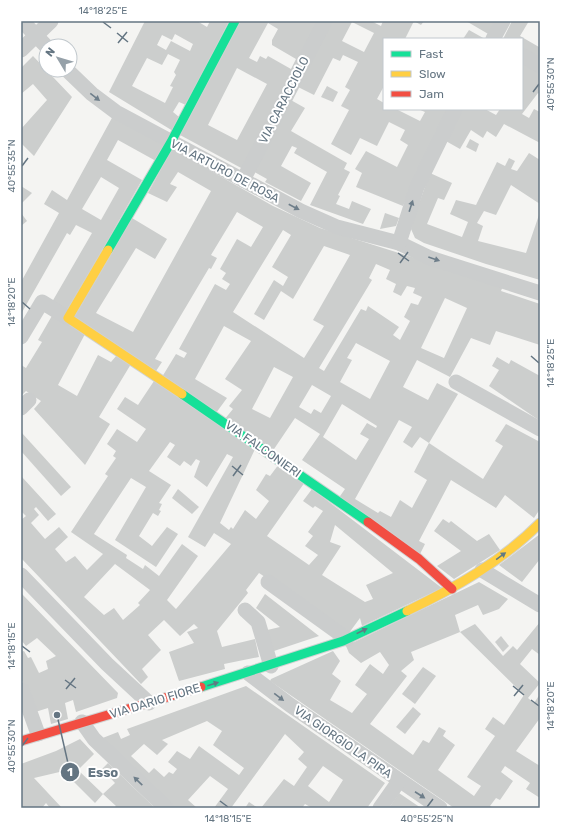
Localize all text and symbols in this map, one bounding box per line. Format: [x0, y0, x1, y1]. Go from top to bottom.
text: 14°18'25"E [79, 5, 127, 17]
north arrow [38, 38, 78, 78]
legend [383, 38, 523, 110]
text: N [43, 45, 58, 59]
text: Fast [419, 47, 443, 61]
street label: VIA CARACCIOLO [256, 54, 312, 146]
text: 40°55'30"N [545, 57, 557, 111]
text: Slow [419, 67, 446, 81]
text: Jam [419, 87, 444, 101]
one-way arrow [90, 92, 101, 101]
street label: VIA ARTURO DE ROSA [168, 136, 282, 206]
text: 40°55'35"N [6, 139, 18, 193]
one-way arrow [408, 199, 414, 211]
one-way arrow [289, 204, 300, 211]
one-way arrow [429, 256, 441, 262]
text: 14°18'20"E [6, 277, 18, 327]
text: 14°18'25"E [545, 339, 557, 387]
street label: VIA FALCONIERI [222, 418, 304, 480]
one-way arrow [495, 552, 506, 560]
text: 14°18'15"E [6, 622, 18, 670]
one-way arrow [357, 628, 368, 634]
street label: VIA DARIO FIORE [108, 681, 202, 721]
one-way arrow [208, 681, 220, 687]
text: 14°18'20"E [545, 681, 557, 731]
one-way arrow [273, 692, 284, 701]
street label: VIA GIORGIO LA PIRA [291, 703, 395, 781]
text: 40°55'30"N [6, 719, 18, 773]
callout: Esso [60, 759, 127, 784]
text: 1 [67, 765, 73, 779]
text: Esso [88, 765, 118, 780]
one-way arrow [133, 776, 143, 786]
one-way arrow [415, 791, 425, 799]
text: 14°18'15"E [204, 813, 252, 825]
text: 40°55'25"N [401, 813, 454, 825]

